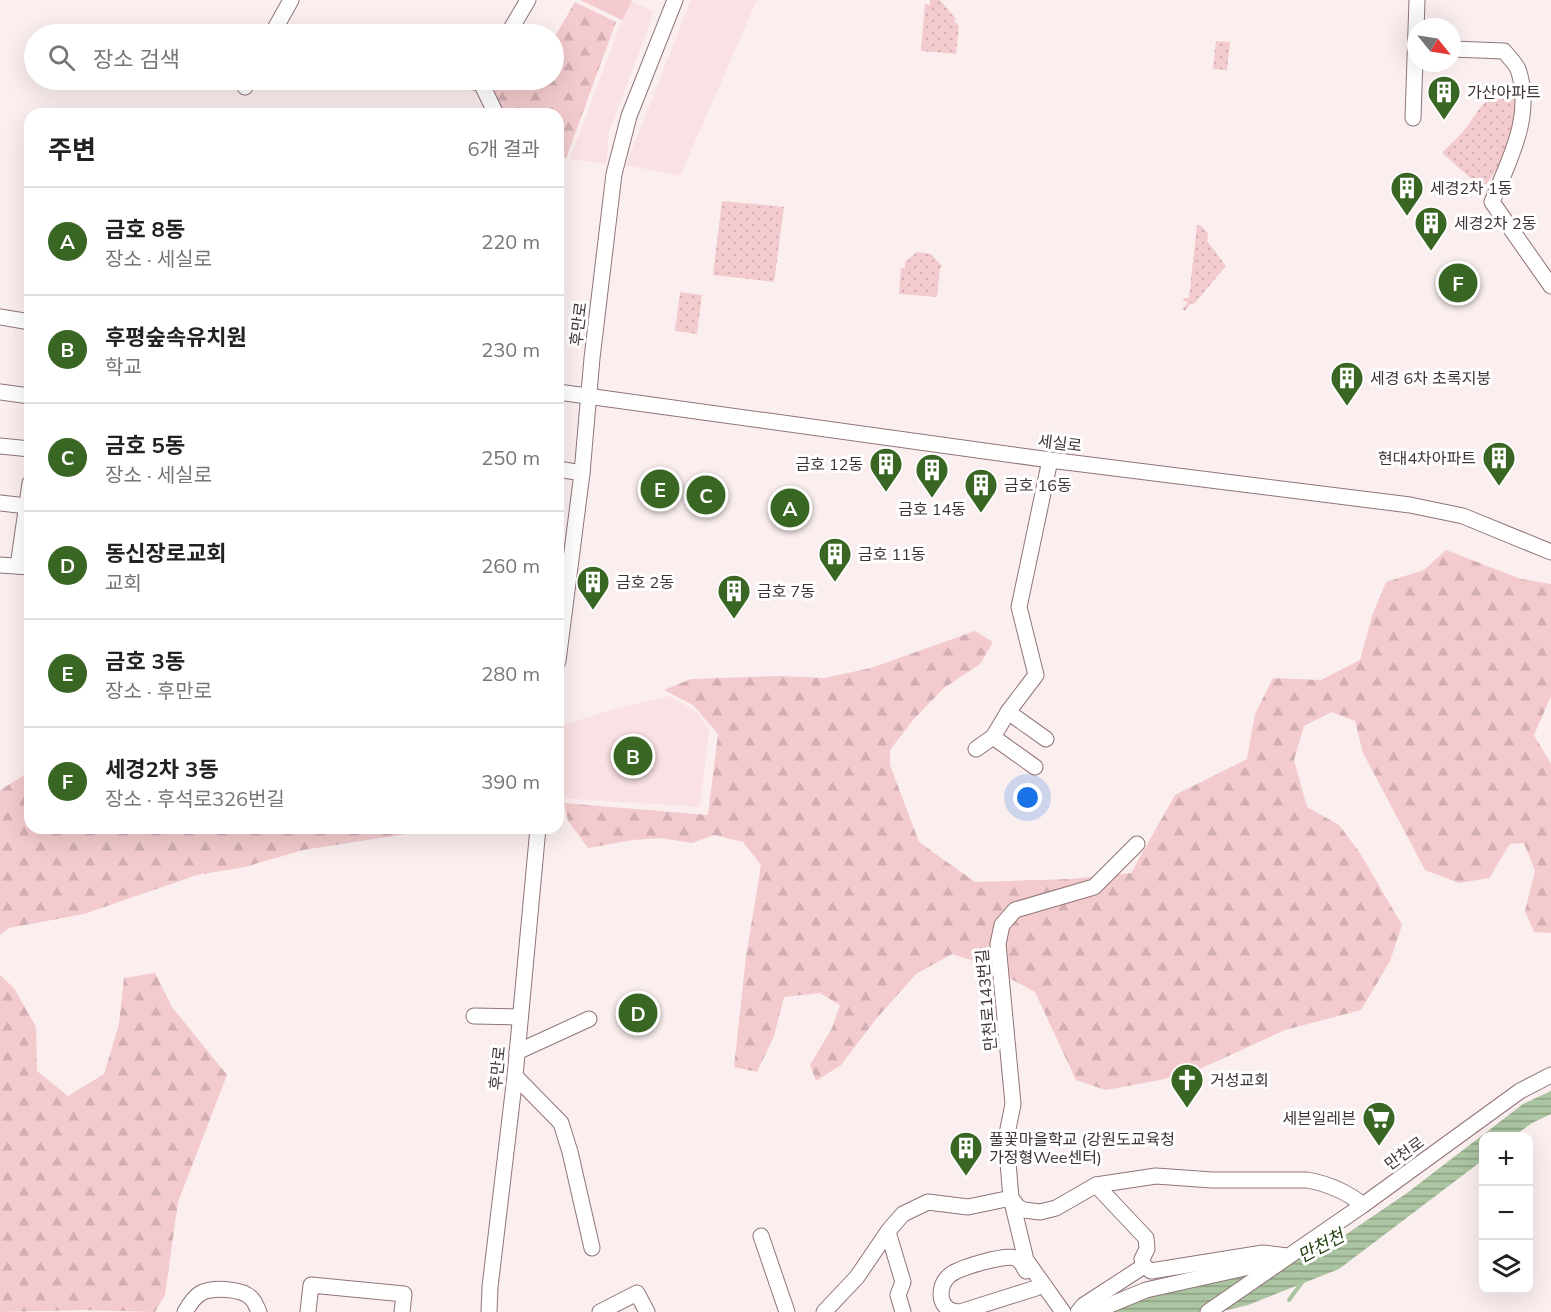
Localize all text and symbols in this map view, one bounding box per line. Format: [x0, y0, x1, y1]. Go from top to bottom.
north arrow [1407, 18, 1461, 72]
search box [24, 24, 564, 90]
icon: search [45, 41, 78, 74]
text: 장소 검색 [93, 45, 180, 73]
building icon: 가산아파트 [1426, 74, 1462, 121]
place label: 가산아파트 [1467, 82, 1541, 102]
text: 주변 [48, 133, 96, 166]
text: 6개 결과 [468, 136, 540, 161]
building icon: 세경2차 1동 [1389, 170, 1425, 217]
place label: 세경2차 1동 [1430, 178, 1513, 198]
building icon: 세경2차 2동 [1413, 205, 1449, 252]
place label: 세경2차 2동 [1454, 213, 1537, 233]
text: 금호 8동 [105, 215, 185, 243]
text: A [60, 229, 75, 254]
text: 220 m [481, 229, 540, 254]
text: 장소 · 세실로 [105, 246, 212, 271]
pin: F [1438, 260, 1478, 306]
street label: 후만로 [565, 301, 591, 347]
text: 후평숲속유치원 [105, 323, 247, 351]
text: B [61, 337, 74, 362]
text: 230 m [481, 337, 540, 362]
text: 학교 [105, 354, 142, 379]
building icon: 세경 6차 초록지붕 [1329, 360, 1365, 407]
place label: 세경 6차 초록지붕 [1370, 368, 1491, 388]
street label: 세실로 [1037, 430, 1083, 456]
text: 금호 5동 [105, 431, 185, 459]
building icon: 현대4차아파트 [1481, 440, 1517, 487]
text: C [61, 445, 74, 470]
text: 250 m [481, 445, 540, 470]
building icon: 금호 12동 [868, 446, 904, 493]
place label: 현대4차아파트 [1378, 448, 1476, 468]
building icon: 금호 14동 [914, 452, 950, 499]
place label: 금호 12동 [795, 454, 863, 474]
text: 장소 · 세실로 [105, 462, 212, 487]
pin: E [640, 466, 680, 512]
building icon: 금호 16동 [963, 467, 999, 514]
pin: C [686, 472, 726, 518]
place label: 금호 16동 [1004, 475, 1072, 495]
pin: A [770, 486, 810, 530]
place label: 금호 14동 [898, 499, 966, 519]
building icon: 금호 11동 [817, 536, 853, 583]
text: 동신장로교회 [105, 539, 226, 567]
place label: 금호 11동 [858, 544, 926, 564]
text: D [60, 553, 75, 578]
text: 260 m [481, 553, 540, 578]
building icon: 금호 2동 [575, 564, 611, 611]
text: 교회 [105, 570, 142, 595]
place label: 금호 2동 [616, 572, 674, 592]
building icon: 금호 7동 [716, 573, 752, 620]
place label: 금호 7동 [757, 581, 815, 601]
text: 금호 3동 [105, 647, 185, 675]
text: E [62, 661, 73, 686]
text: 280 m [481, 661, 540, 686]
text: 장소 · 후만로 [105, 678, 212, 703]
pin: B [614, 734, 652, 778]
text: 세경2차 3동 [105, 755, 218, 783]
text: F [62, 769, 73, 794]
text: 390 m [481, 769, 540, 794]
your location [1013, 783, 1042, 812]
text: 장소 · 후석로326번길 [105, 786, 285, 811]
street label: 만천로143번길 [972, 948, 1000, 1052]
pin: D [618, 990, 658, 1036]
street label: 후만로 [485, 1045, 509, 1091]
church icon: 거성교회 [1169, 1062, 1205, 1109]
place label: 거성교회 [1210, 1070, 1269, 1090]
supermarket icon: 세븐일레븐 [1361, 1100, 1397, 1147]
place label: 세븐일레븐 [1282, 1108, 1356, 1128]
place label: 풀꽃마을학교 (강원도교육청 가정형Wee센터) [989, 1129, 1175, 1167]
building icon: 풀꽃마을학교 (강원도교육청 가정형Wee센터) [948, 1130, 984, 1177]
street label: 만천로 [1380, 1132, 1428, 1174]
map controls [1479, 1132, 1533, 1294]
button: + [1479, 1132, 1533, 1186]
button: − [1479, 1186, 1533, 1240]
water label: 만천천 [1293, 1223, 1350, 1267]
button: layers [1479, 1240, 1533, 1294]

